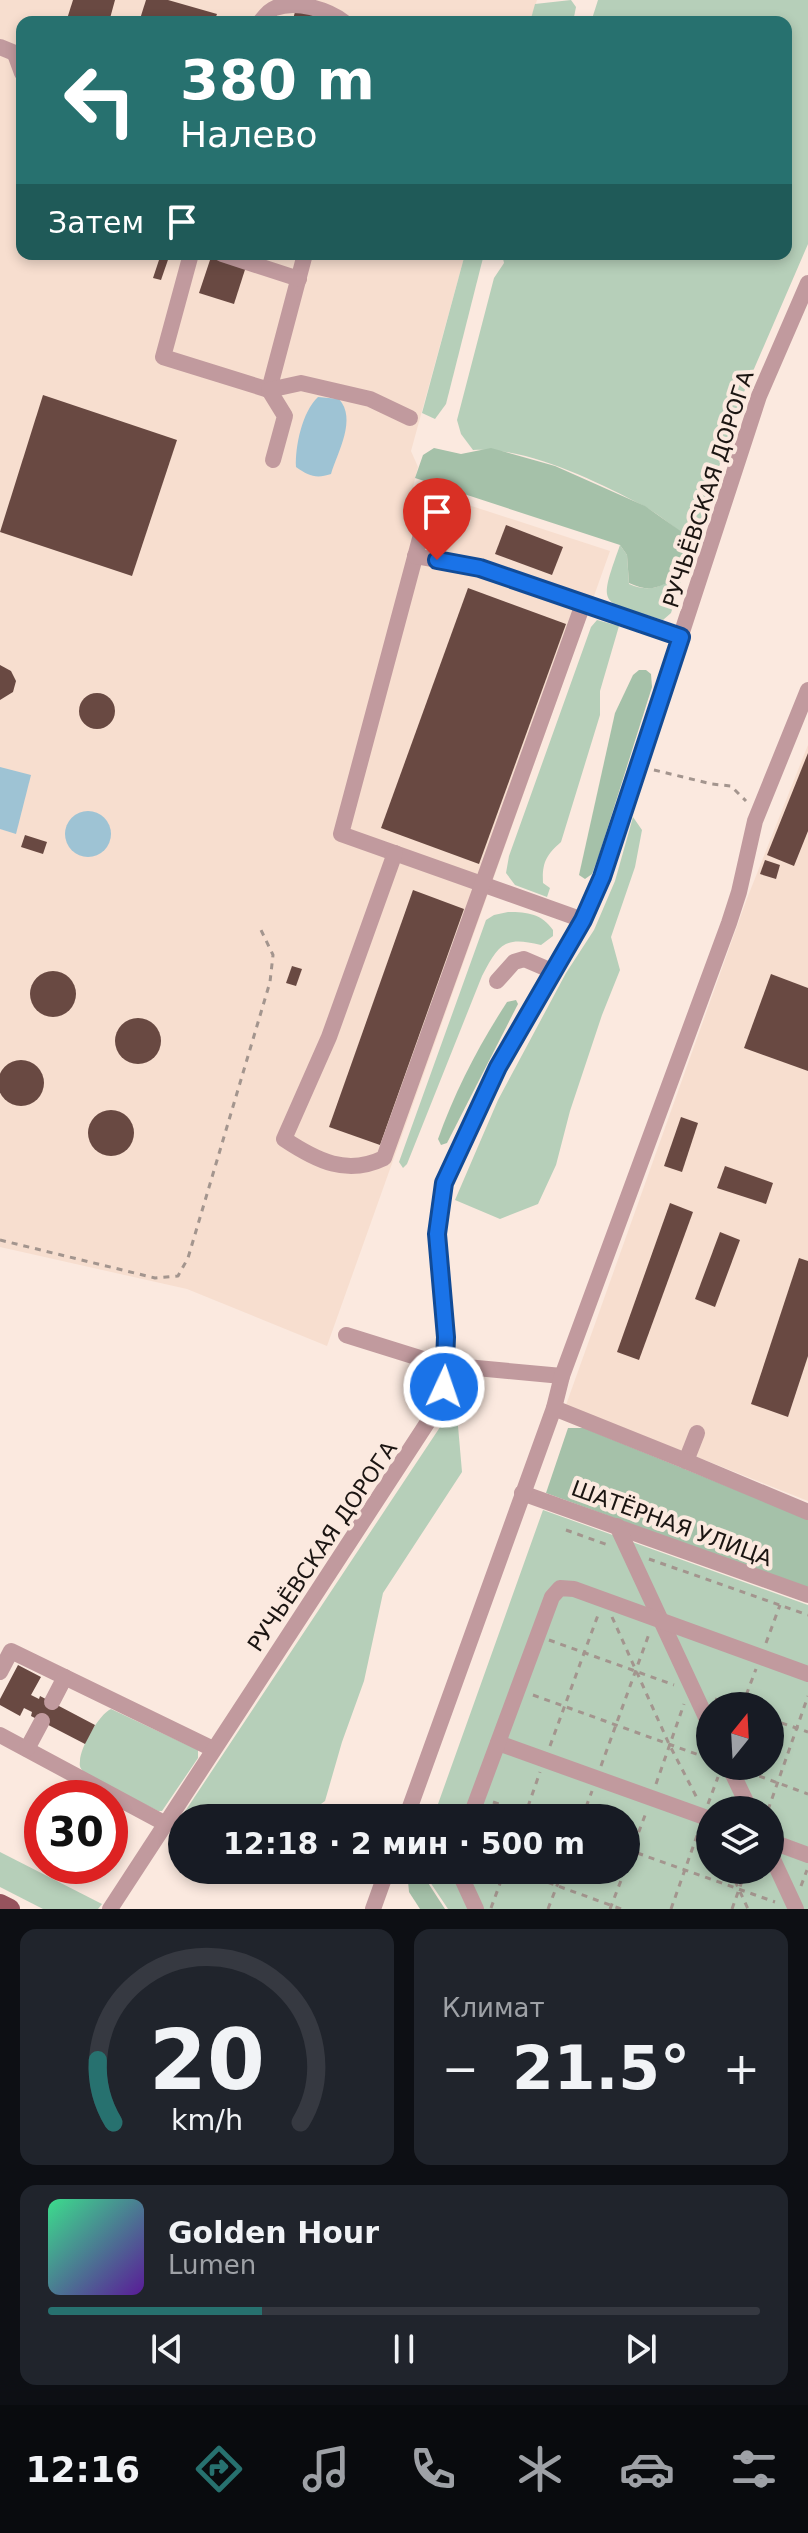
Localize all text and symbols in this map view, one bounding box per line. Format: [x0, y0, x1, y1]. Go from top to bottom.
text: 380 m [180, 47, 375, 112]
icon: left [48, 48, 152, 152]
text: Налево [180, 114, 318, 155]
icon: arrive [160, 200, 204, 244]
text: Затем [48, 205, 144, 240]
street label: РУЧЬЁВСКАЯ ДОРОГА [658, 367, 759, 611]
pin [403, 478, 471, 560]
icon: arrive [415, 490, 459, 534]
position arrow [402, 1345, 486, 1429]
street label: РУЧЬЁВСКАЯ ДОРОГА [243, 1437, 402, 1656]
street label: ШАТЁРНАЯ УЛИЦА [568, 1476, 776, 1571]
north arrow [696, 1692, 784, 1780]
map controls [696, 1692, 784, 1884]
speed limit sign: 30 [24, 1780, 128, 1884]
button: layers [696, 1796, 784, 1884]
text: 12:18 · 2 мин · 500 m [223, 1826, 585, 1861]
text: Климат [442, 1993, 545, 2023]
text: 20 [149, 2012, 265, 2109]
text: 21.5° [512, 2033, 690, 2103]
text: − [442, 2043, 479, 2094]
text: + [723, 2043, 760, 2094]
text: km/h [171, 2103, 243, 2137]
text: Golden Hour [168, 2215, 379, 2250]
text: Lumen [168, 2250, 256, 2280]
icon: previous [145, 2327, 189, 2371]
icon: pause [382, 2327, 426, 2371]
icon: next [619, 2327, 663, 2371]
icon: directions [191, 2441, 247, 2497]
icon: music [298, 2441, 354, 2497]
icon: phone [405, 2441, 461, 2497]
icon: climate [512, 2441, 568, 2497]
icon: car [619, 2441, 675, 2497]
icon: filters [726, 2441, 782, 2497]
text: 12:16 [26, 2449, 140, 2490]

